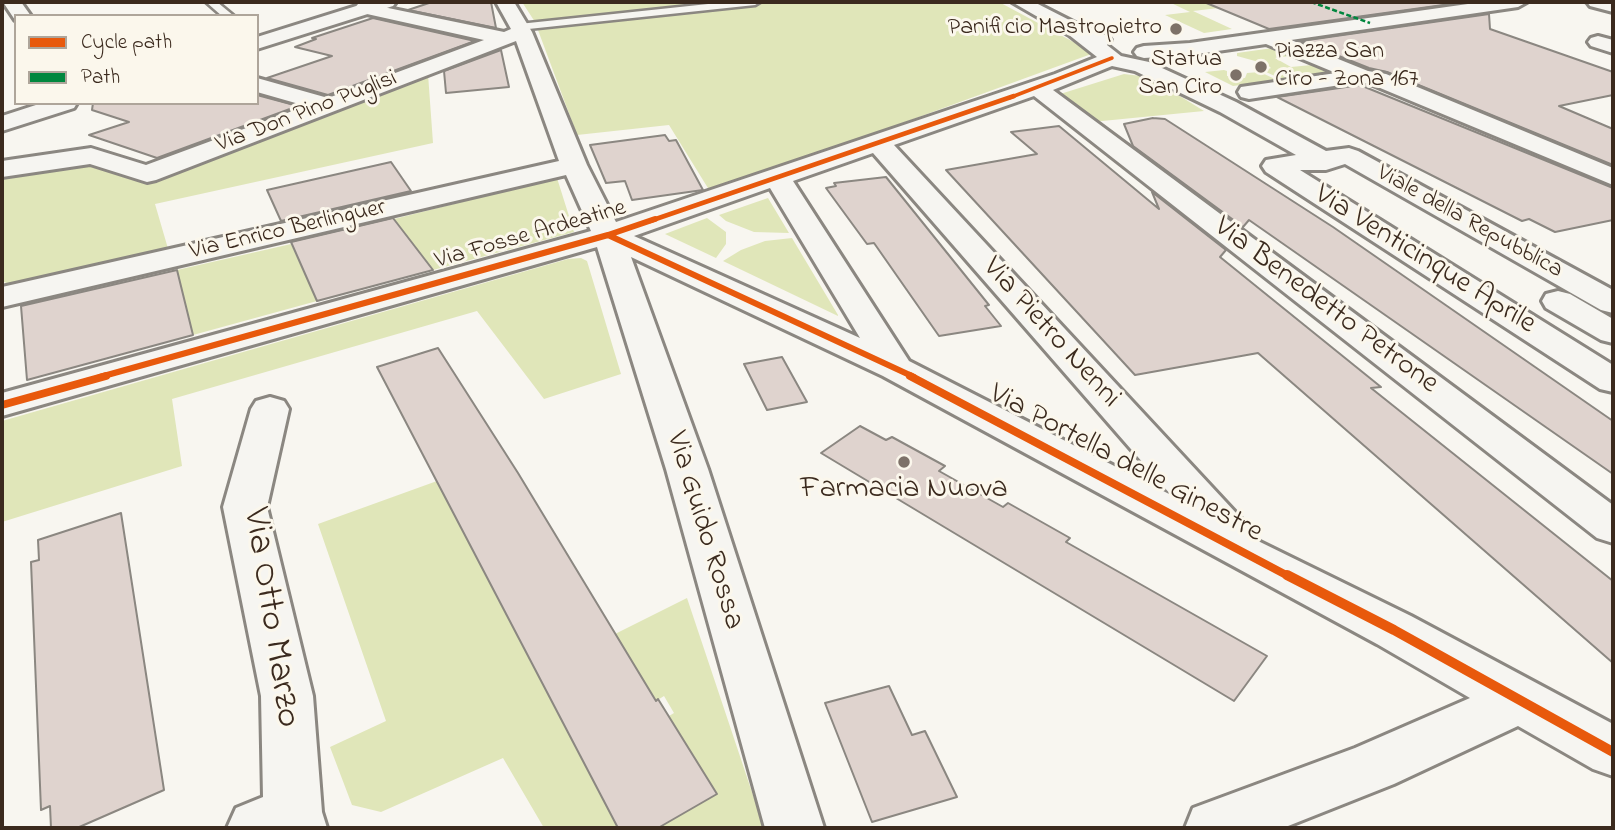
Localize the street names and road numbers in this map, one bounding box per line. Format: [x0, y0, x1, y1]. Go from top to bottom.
street label: Via Don Pino Puglisi [212, 65, 402, 161]
street label: Viale della Repubblica [1371, 160, 1567, 286]
street label: Via Venticinque Aprile [1307, 178, 1541, 344]
street label: Via Enrico Berlinguer [187, 194, 389, 268]
street label: Via Fosse Ardeatine [432, 195, 630, 277]
street label: Via Benedetto Petrone [1205, 211, 1445, 403]
street label: Via Pietro Nenni [973, 251, 1127, 417]
street label: Via Portella delle Ginestre [982, 378, 1268, 552]
street label: Via Guido Rossa [656, 428, 750, 634]
street label: Via Otto Marzo [230, 505, 308, 731]

